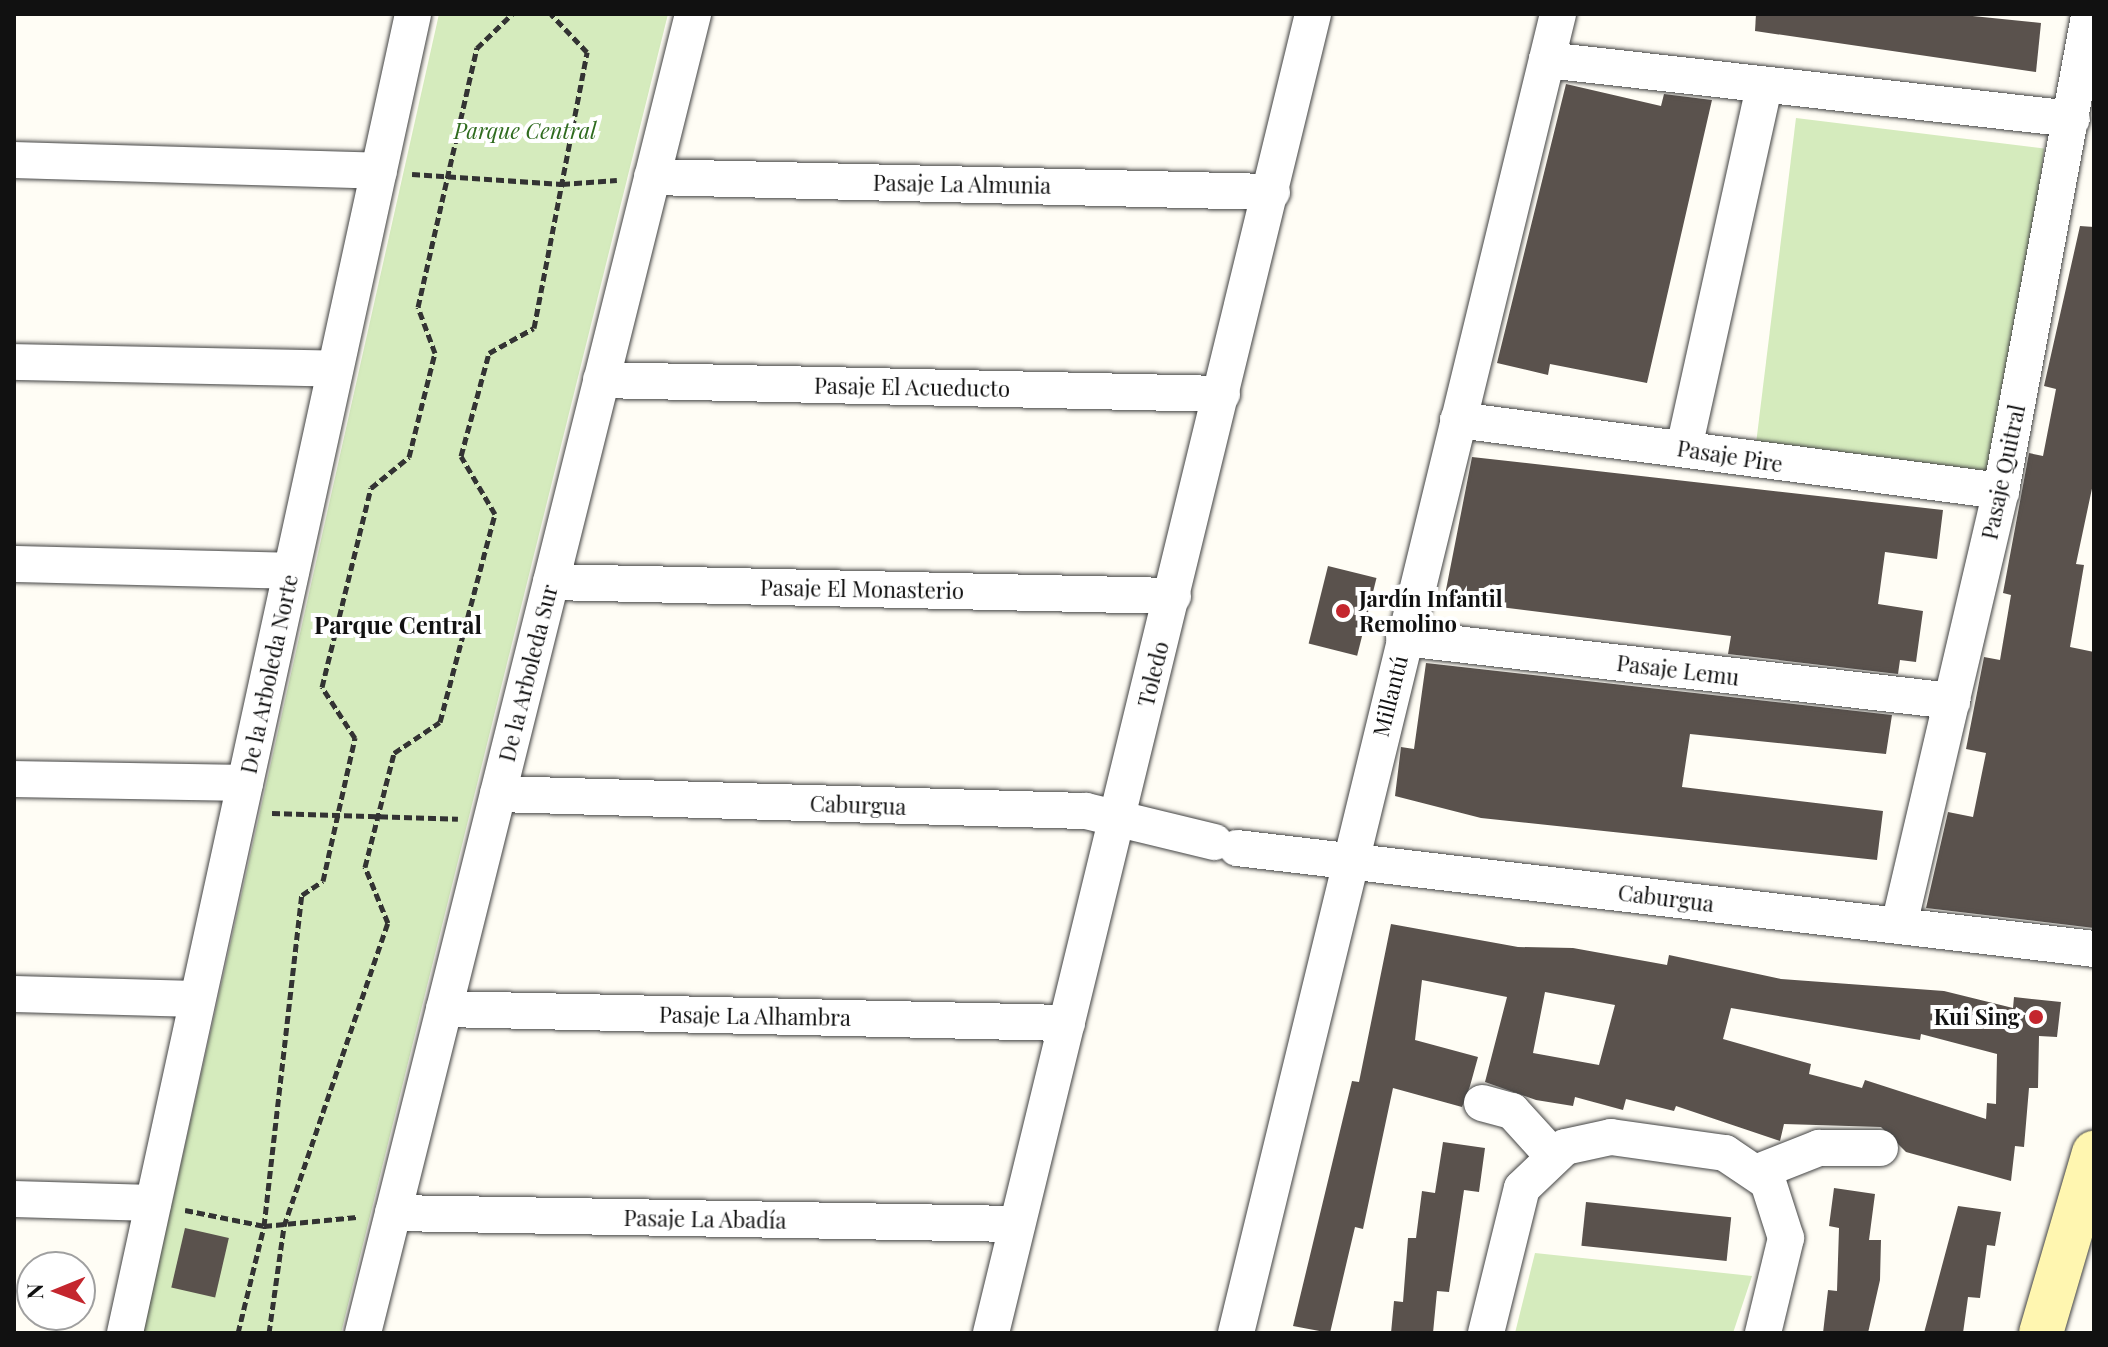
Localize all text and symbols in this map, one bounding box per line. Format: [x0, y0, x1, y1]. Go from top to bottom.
park label: Parque Central [454, 118, 596, 144]
street label: Pasaje La Almunia [872, 169, 1052, 199]
street label: Pasaje El Acueducto [813, 372, 1011, 402]
street label: Pasaje Quitral [1976, 402, 2030, 542]
street label: Pasaje Pire [1675, 435, 1785, 477]
street label: De la Arboleda Norte [235, 571, 303, 777]
street label: Pasaje El Monasterio [760, 574, 964, 604]
street label: De la Arboleda Sur [493, 581, 563, 765]
place label: Jardín Infantil Remolino [1359, 585, 1503, 636]
marker: Jardín Infantil Remolino [1334, 602, 1352, 620]
district label: Parque Central [314, 611, 482, 639]
street label: Toledo [1132, 638, 1174, 710]
street label: Pasaje Lemu [1615, 649, 1741, 691]
street label: Millantú [1367, 653, 1413, 739]
street label: Caburgua [809, 790, 907, 820]
street label: Caburgua [1617, 879, 1715, 917]
street label: Pasaje La Alhambra [658, 1001, 852, 1031]
place label: Kui Sing [1934, 1004, 2020, 1030]
marker: Kui Sing [2027, 1008, 2045, 1026]
street label: Pasaje La Abadía [623, 1204, 787, 1234]
north arrow [16, 1251, 96, 1331]
text: N [19, 1283, 49, 1300]

